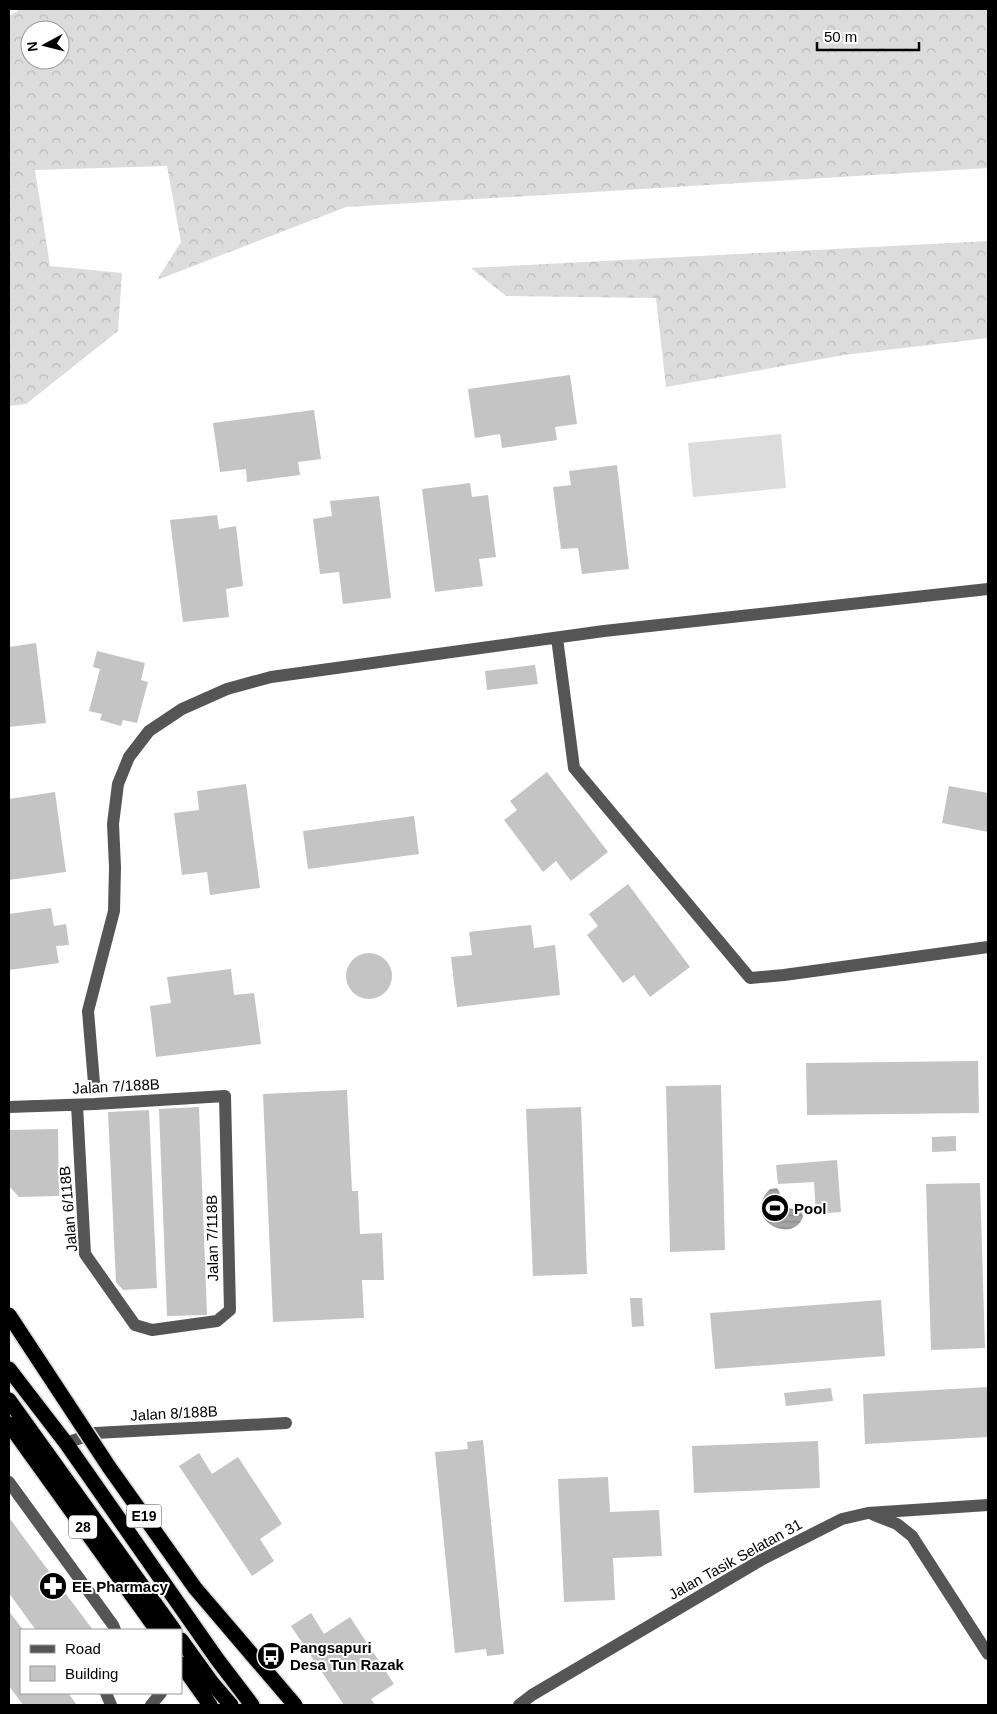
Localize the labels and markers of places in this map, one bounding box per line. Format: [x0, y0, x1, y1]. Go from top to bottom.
sports icon: Pool [760, 1193, 790, 1223]
place label: Pool [794, 1200, 827, 1217]
pharmacy icon: EE Pharmacy [38, 1571, 68, 1601]
place label: EE Pharmacy [72, 1578, 169, 1595]
place label: Pangsapuri Desa Tun Razak [290, 1639, 405, 1673]
bus stop icon: Pangsapuri Desa Tun Razak [256, 1641, 286, 1671]

